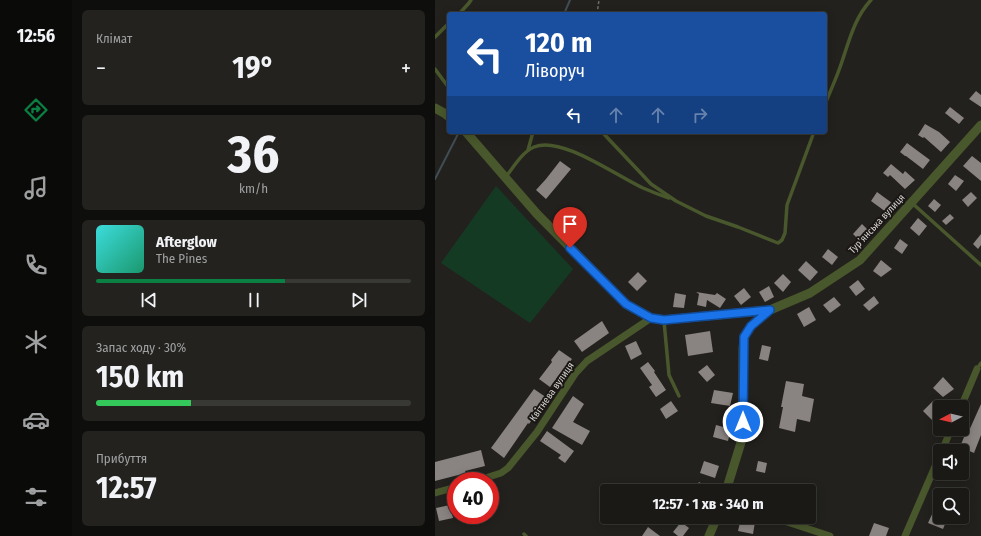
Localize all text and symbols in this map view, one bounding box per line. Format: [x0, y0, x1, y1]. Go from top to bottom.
text: 12:56 [17, 25, 55, 47]
text: 120 m [525, 26, 592, 59]
icon: left [459, 28, 511, 80]
text: Клімат [96, 31, 132, 46]
text: 19° [232, 50, 275, 86]
text: − [96, 55, 106, 82]
text: + [401, 55, 411, 82]
text: Ліворуч [525, 60, 585, 82]
icon: directions [22, 96, 50, 124]
icon: left [563, 104, 585, 126]
icon: ahead [605, 104, 627, 126]
icon: ahead [647, 104, 669, 126]
icon: right [689, 104, 711, 126]
text: 36 [228, 123, 279, 186]
icon: music [22, 174, 50, 202]
text: km/h [239, 181, 268, 196]
street label: Турʼянська вулиця [846, 192, 908, 256]
pin [553, 207, 587, 248]
icon: arrive [559, 213, 581, 235]
text: Afterglow [156, 233, 217, 251]
icon: phone [22, 251, 50, 279]
text: The Pines [156, 251, 207, 266]
icon: previous [138, 289, 160, 311]
icon: pause [243, 289, 265, 311]
icon: next [348, 289, 370, 311]
icon: climate [22, 328, 50, 356]
text: Запас ходу · 30% [96, 340, 186, 355]
text: 150 km [96, 359, 184, 395]
street label: Квітнева вулиця [526, 360, 577, 424]
north arrow [933, 400, 969, 436]
map controls [933, 400, 969, 524]
position arrow [722, 401, 764, 443]
icon: car [22, 406, 50, 434]
button: sound [933, 444, 969, 480]
text: Прибуття [96, 451, 147, 466]
text: 12:57 [96, 470, 157, 506]
speed limit sign: 40 [447, 472, 499, 524]
icon: filters [22, 483, 50, 511]
button: search [933, 488, 969, 524]
text: 12:57 · 1 хв · 340 m [652, 495, 764, 513]

